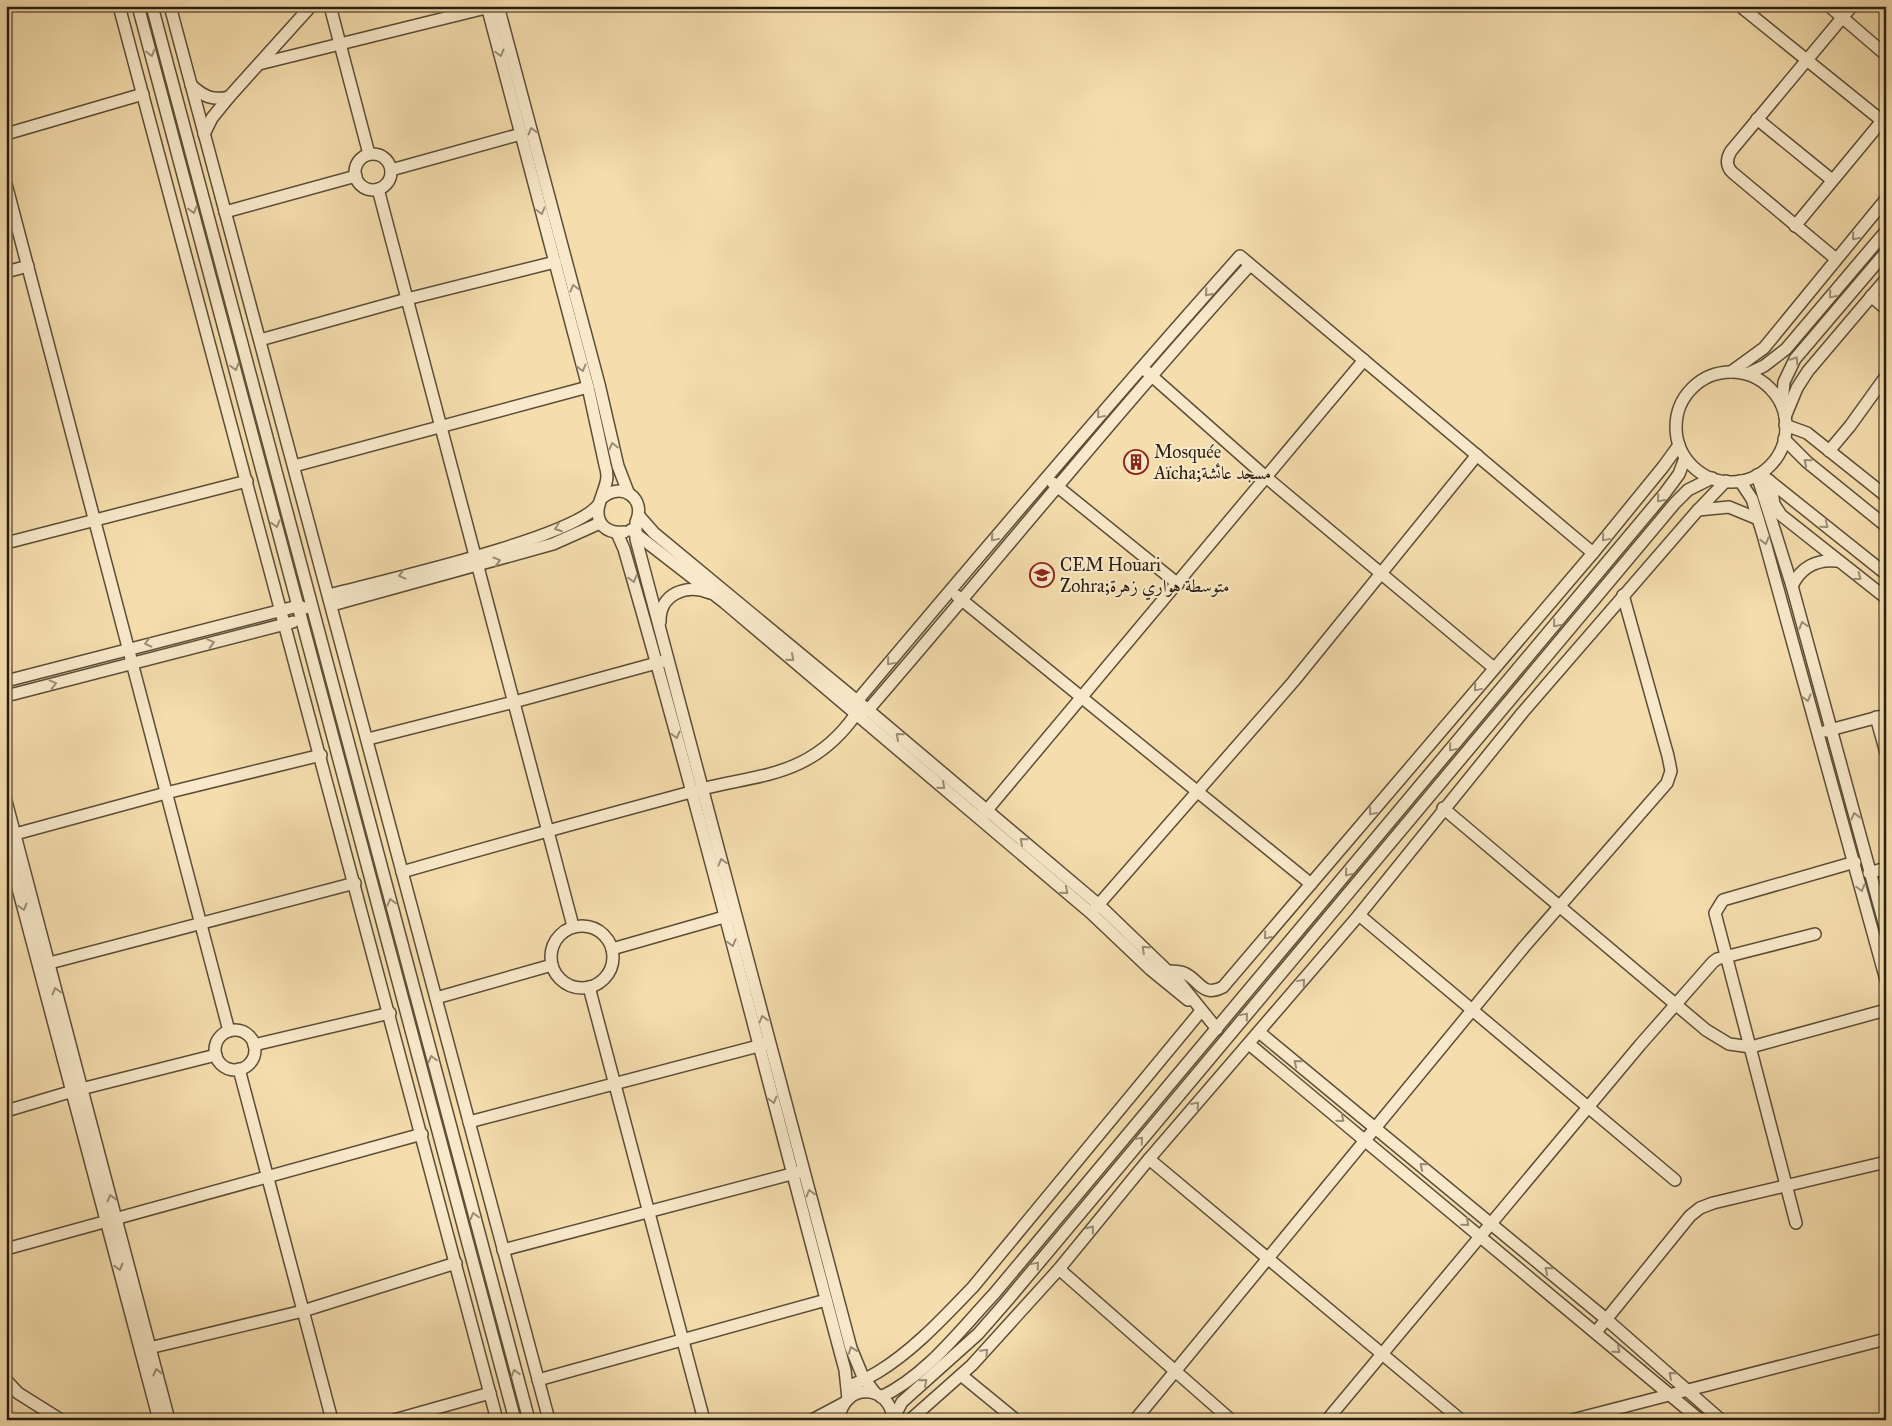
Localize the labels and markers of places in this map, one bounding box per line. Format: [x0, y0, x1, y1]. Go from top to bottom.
place label: Mosquée Aïcha;مسجد عائشة [1153, 441, 1271, 484]
building icon: Mosquée Aïcha;مسجد عائشة [1123, 449, 1149, 475]
place label: CEM Houari Zohra;متوسطة هواري زهرة [1060, 554, 1229, 601]
school or university icon: CEM Houari Zohra;متوسطة هواري زهرة [1029, 562, 1055, 588]

